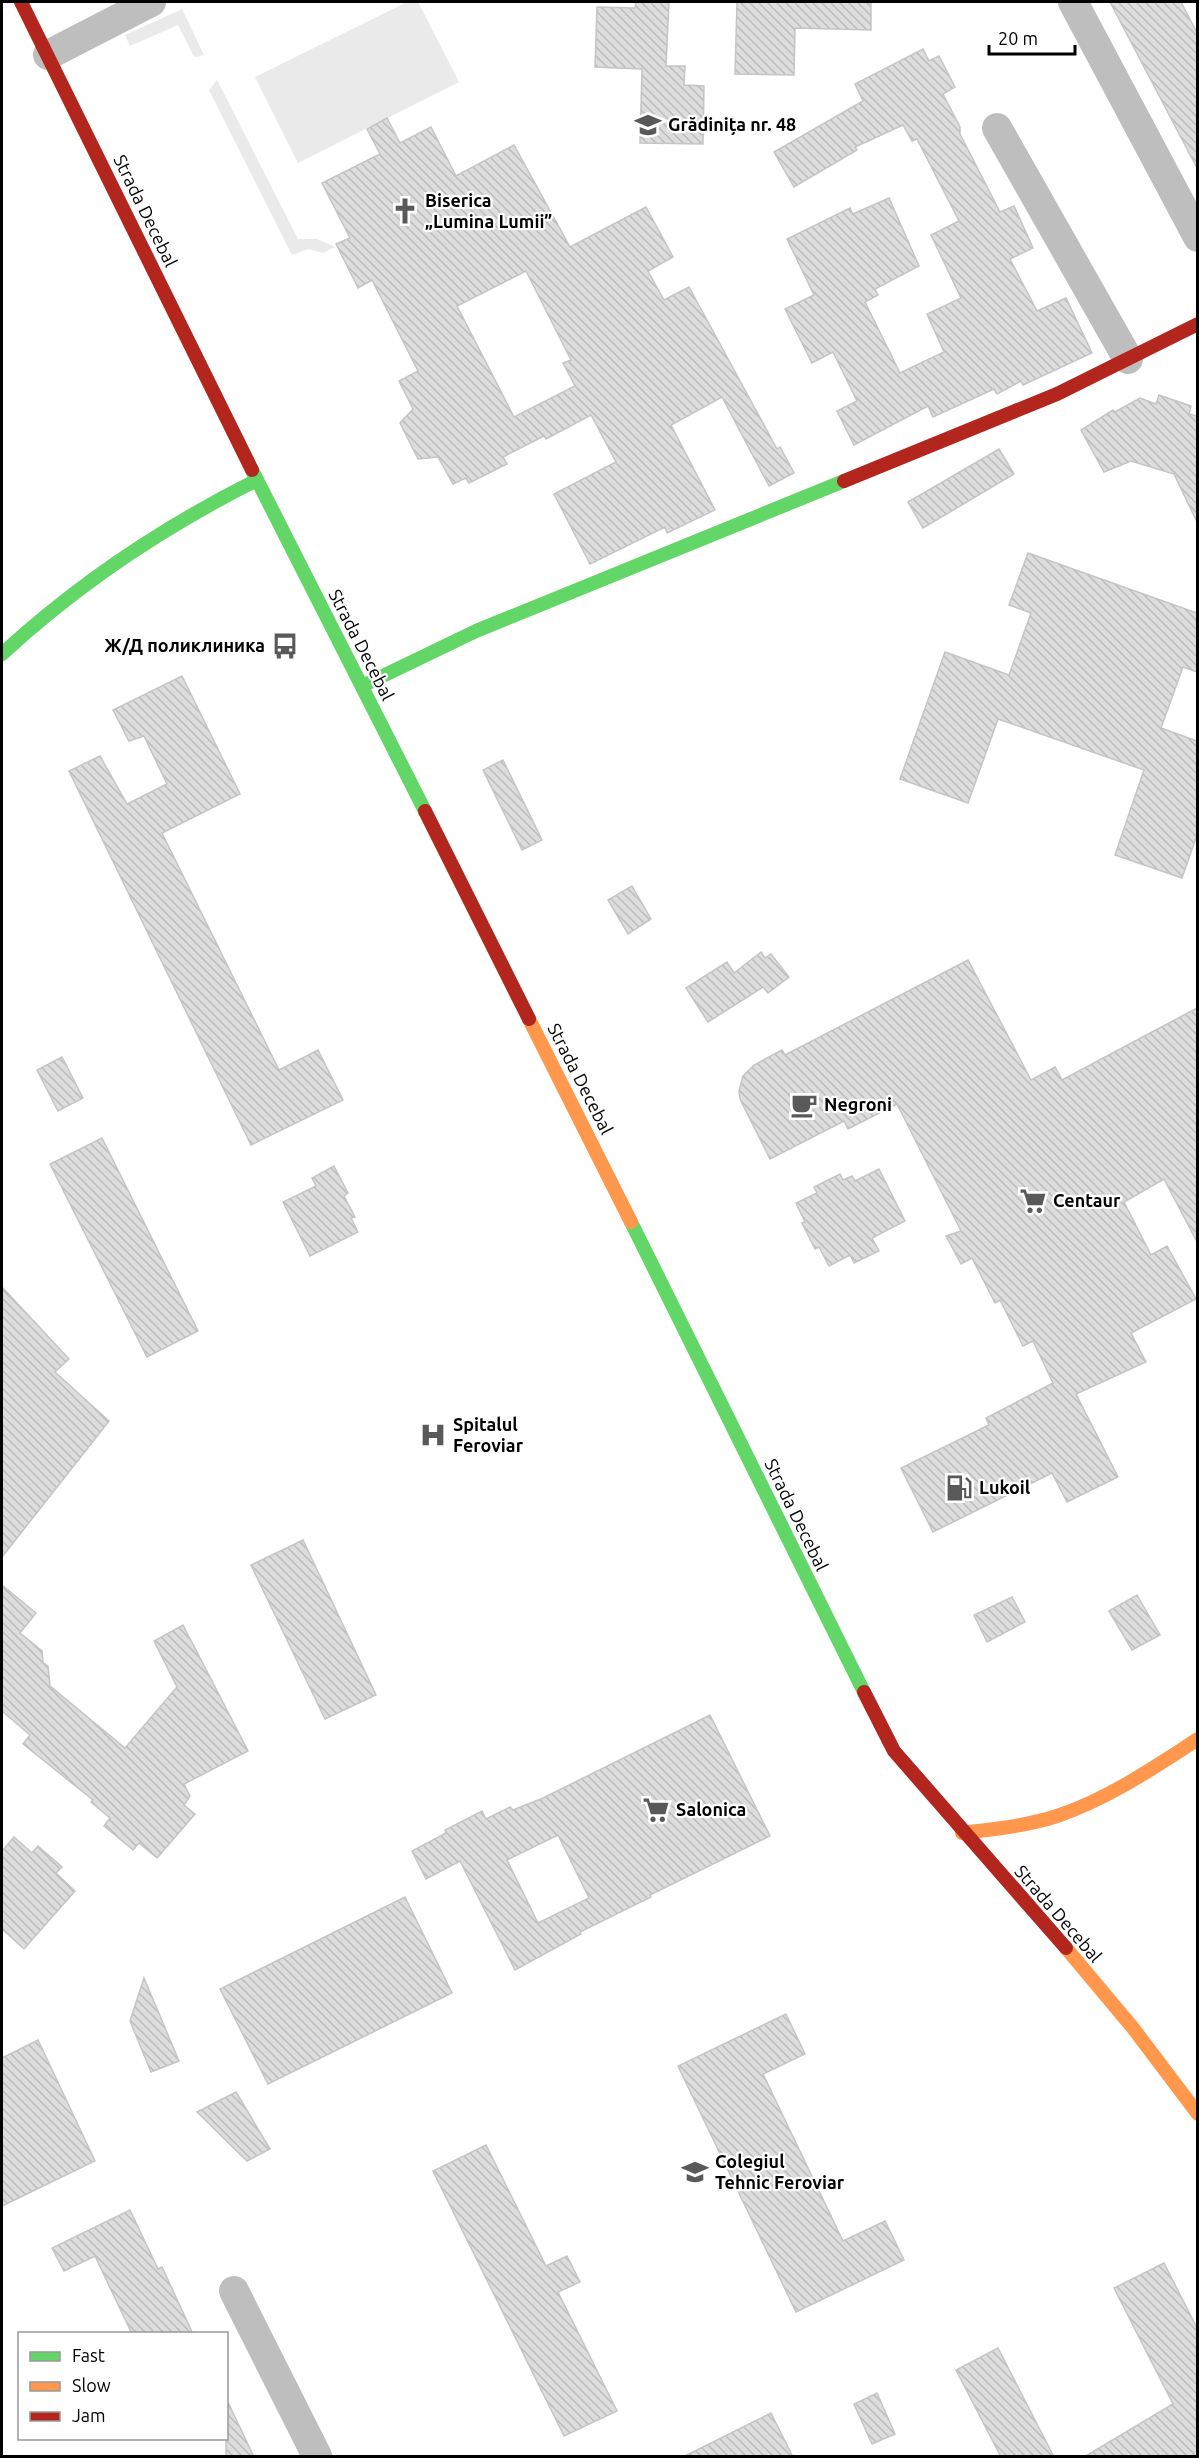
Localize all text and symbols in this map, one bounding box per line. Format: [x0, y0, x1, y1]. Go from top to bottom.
scale bar [989, 18, 1074, 56]
text: 20 m [998, 28, 1038, 48]
school or university icon: Grădinița nr. 48 [633, 110, 663, 140]
place label: Grădinița nr. 48 [668, 114, 796, 135]
street label: Strada Decebal [110, 151, 182, 270]
place label: Biserica „Lumina Lumii” [425, 190, 552, 231]
church icon: Biserica „Lumina Lumii” [390, 196, 420, 226]
street label: Strada Decebal [325, 586, 399, 704]
bus stop icon: Ж/Д поликлиника [270, 631, 300, 661]
place label: Ж/Д поликлиника [105, 635, 265, 655]
street label: Strada Decebal [544, 1020, 618, 1138]
cafe icon: Negroni [789, 1090, 819, 1120]
place label: Negroni [824, 1094, 892, 1114]
supermarket icon: Centaur [1018, 1186, 1048, 1216]
place label: Centaur [1053, 1190, 1121, 1210]
place label: Spitalul Feroviar [453, 1414, 524, 1455]
hospital icon: Spitalul Feroviar [418, 1420, 448, 1450]
street label: Strada Decebal [761, 1455, 833, 1574]
fuel station icon: Lukoil [944, 1473, 974, 1503]
place label: Lukoil [979, 1477, 1031, 1497]
supermarket icon: Salonica [641, 1795, 671, 1825]
place label: Salonica [676, 1799, 746, 1819]
street label: Strada Decebal [1011, 1861, 1106, 1966]
place label: Colegiul Tehnic Feroviar [715, 2151, 845, 2192]
school or university icon: Colegiul Tehnic Feroviar [680, 2157, 710, 2187]
legend [18, 2332, 228, 2440]
text: Fast [72, 2345, 105, 2365]
text: Slow [72, 2375, 111, 2395]
text: Jam [72, 2405, 106, 2425]

